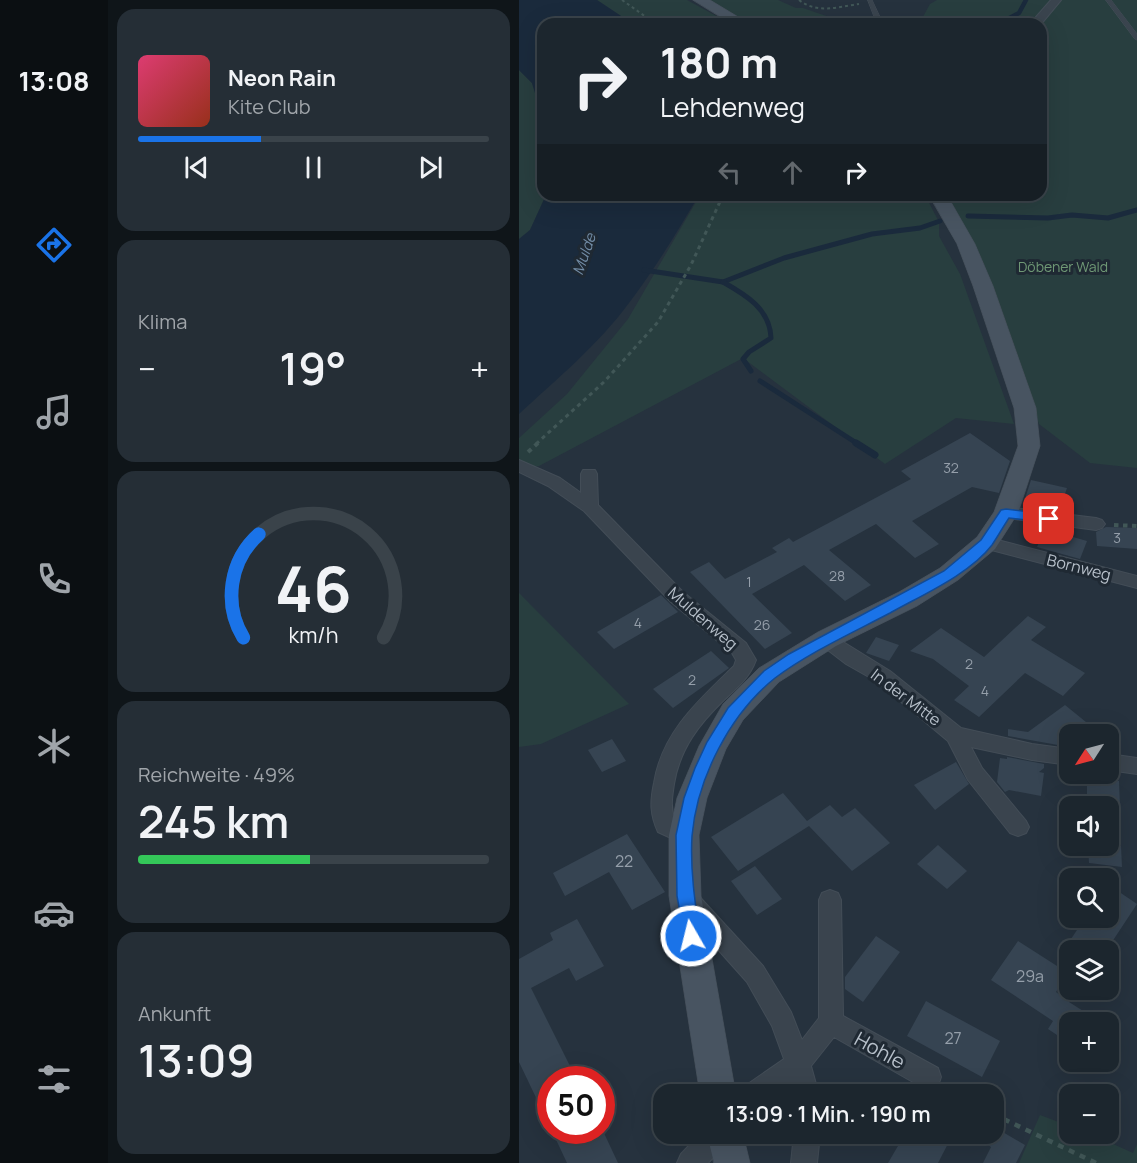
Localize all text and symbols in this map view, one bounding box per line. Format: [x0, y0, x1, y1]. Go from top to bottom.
text: 180 m [660, 33, 778, 91]
icon: right [561, 42, 639, 120]
text: 13:08 [18, 62, 90, 99]
text: Neon Rain [228, 63, 336, 93]
text: Lehdenweg [660, 88, 805, 125]
text: Kite Club [228, 93, 311, 120]
icon: previous [180, 151, 213, 184]
icon: pause [297, 151, 330, 184]
icon: next [414, 151, 447, 184]
icon: left [713, 156, 746, 189]
icon: ahead [776, 156, 809, 189]
icon: right [839, 156, 872, 189]
icon: directions [33, 224, 75, 266]
water label: Mulde [567, 229, 601, 278]
park label: Döbener Wald [1018, 257, 1108, 276]
text: Klima [138, 308, 187, 335]
text: 19° [279, 337, 347, 399]
text: − [138, 346, 156, 391]
text: + [470, 346, 489, 391]
icon: music [33, 391, 75, 433]
house number: 32 [943, 458, 959, 477]
pin [1023, 493, 1074, 544]
icon: arrive [1032, 502, 1065, 535]
house number: 3 [1113, 528, 1121, 547]
text: 46 [275, 546, 352, 632]
street label: Bornweg [1045, 548, 1113, 586]
icon: phone [33, 558, 75, 600]
house number: 28 [829, 566, 845, 585]
house number: 1 [746, 572, 752, 591]
street label: Muldenweg [663, 582, 743, 654]
house number: 4 [634, 613, 642, 632]
house number: 26 [754, 615, 770, 634]
text: km/h [289, 621, 338, 650]
house number: 2 [965, 654, 973, 673]
street label: In der Mitte [866, 663, 946, 731]
house number: 2 [688, 670, 696, 689]
house number: 4 [981, 681, 989, 700]
north arrow [1059, 724, 1119, 784]
map controls [1059, 724, 1119, 1144]
icon: climate [33, 725, 75, 767]
text: Reichweite · 49% [138, 761, 295, 788]
text: 245 km [138, 790, 289, 852]
button: sound [1059, 796, 1119, 856]
house number: 22 [615, 850, 633, 872]
button: search [1059, 868, 1119, 928]
icon: car [33, 892, 75, 934]
position arrow [659, 904, 723, 968]
button: layers [1059, 940, 1119, 1000]
house number: 29a [1016, 965, 1044, 987]
text: Ankunft [138, 1000, 211, 1027]
button: + [1059, 1012, 1119, 1072]
street label: Hohle [850, 1025, 910, 1075]
house number: 27 [944, 1027, 962, 1049]
text: 13:09 [138, 1029, 254, 1091]
icon: filters [33, 1058, 75, 1100]
speed limit sign: 50 [537, 1066, 615, 1144]
button: − [1059, 1084, 1119, 1144]
text: 13:09 · 1 Min. · 190 m [726, 1099, 931, 1129]

